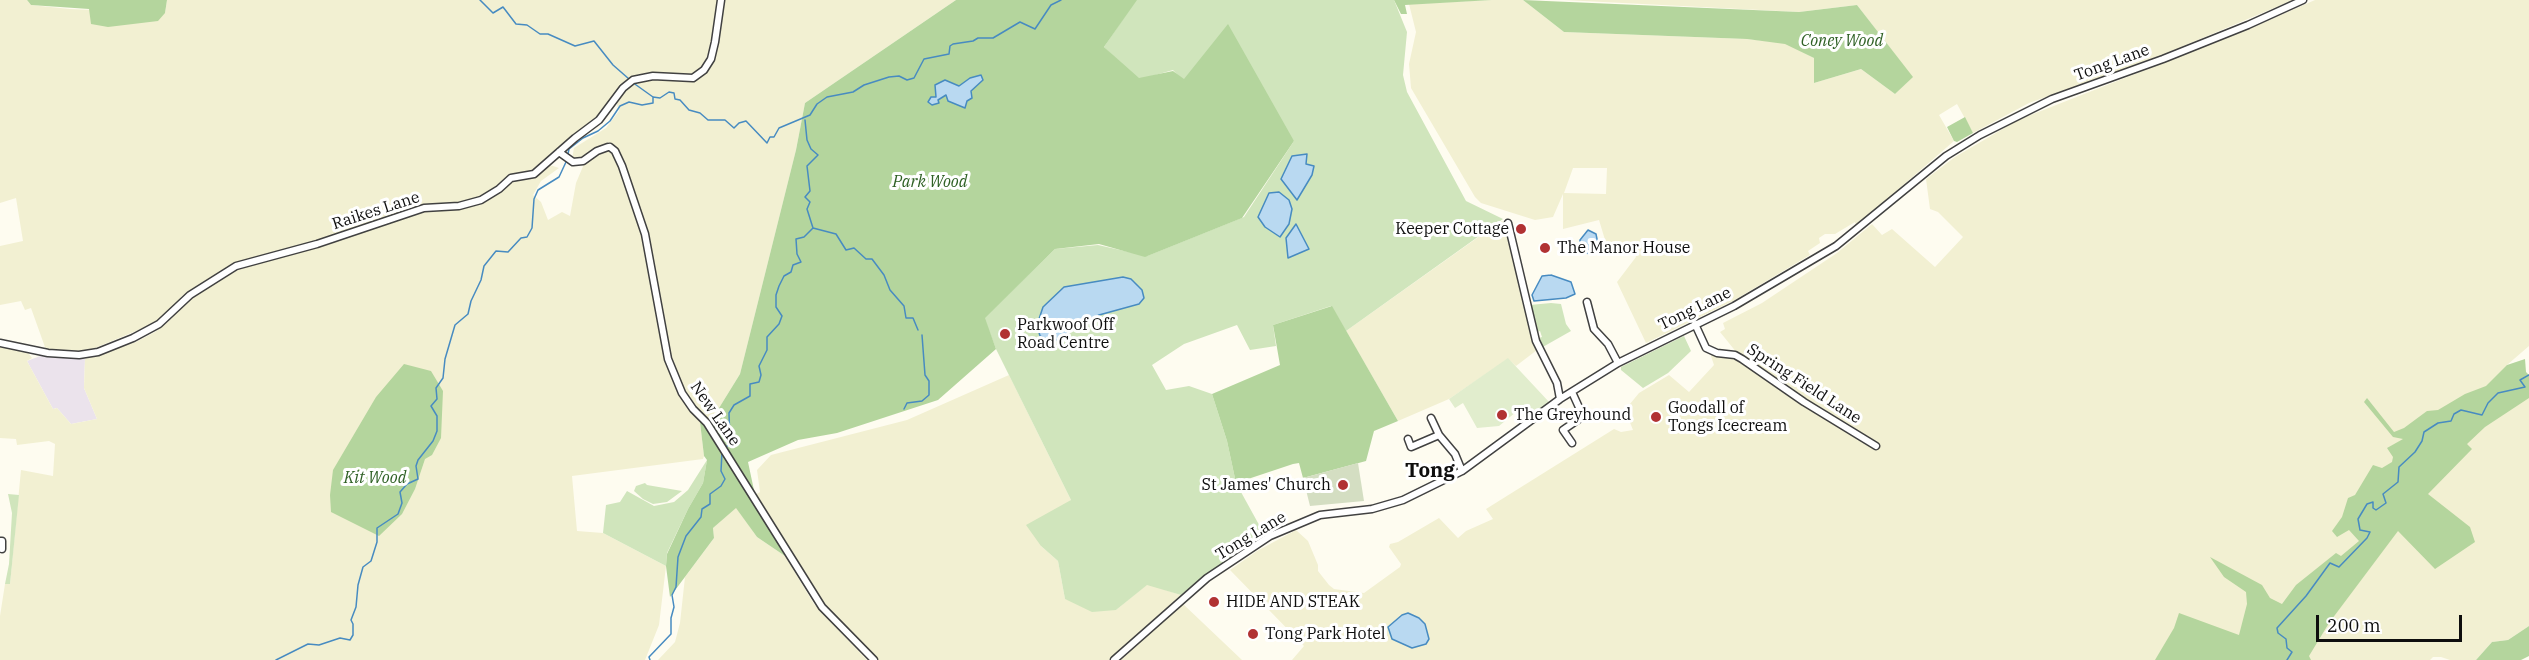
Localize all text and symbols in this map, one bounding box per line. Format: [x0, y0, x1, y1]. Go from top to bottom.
park label: Coney Wood [1801, 31, 1883, 51]
street label: Tong Lane [2072, 41, 2152, 85]
park label: Park Wood [893, 172, 967, 192]
street label: Raikes Lane [330, 188, 422, 234]
place label: Keeper Cottage [1395, 219, 1509, 239]
marker: Keeper Cottage [1514, 222, 1528, 236]
place label: The Manor House [1557, 238, 1690, 258]
marker: The Manor House [1538, 241, 1552, 255]
street label: Tong Lane [1656, 283, 1734, 335]
place label: Parkwoof Off Road Centre [1017, 315, 1114, 353]
marker: Parkwoof Off Road Centre [998, 327, 1012, 341]
street label: Spring Field Lane [1743, 340, 1865, 428]
street label: New Lane [686, 378, 744, 450]
place label: Goodall of Tongs Icecream [1668, 398, 1787, 436]
place label: The Greyhound [1514, 405, 1631, 425]
marker: The Greyhound [1495, 408, 1509, 422]
marker: Goodall of Tongs Icecream [1649, 410, 1663, 424]
district label: Tong [1405, 459, 1455, 483]
park label: Kit Wood [344, 468, 406, 488]
place label: St James' Church [1202, 475, 1331, 495]
marker: St James' Church [1336, 478, 1350, 492]
street label: Tong Lane [1212, 508, 1290, 564]
place label: HIDE AND STEAK [1226, 592, 1360, 612]
marker: HIDE AND STEAK [1207, 595, 1221, 609]
scale bar [2319, 603, 2464, 641]
text: 200 m [2327, 614, 2381, 637]
place label: Tong Park Hotel [1265, 624, 1386, 644]
marker: Tong Park Hotel [1246, 627, 1260, 641]

